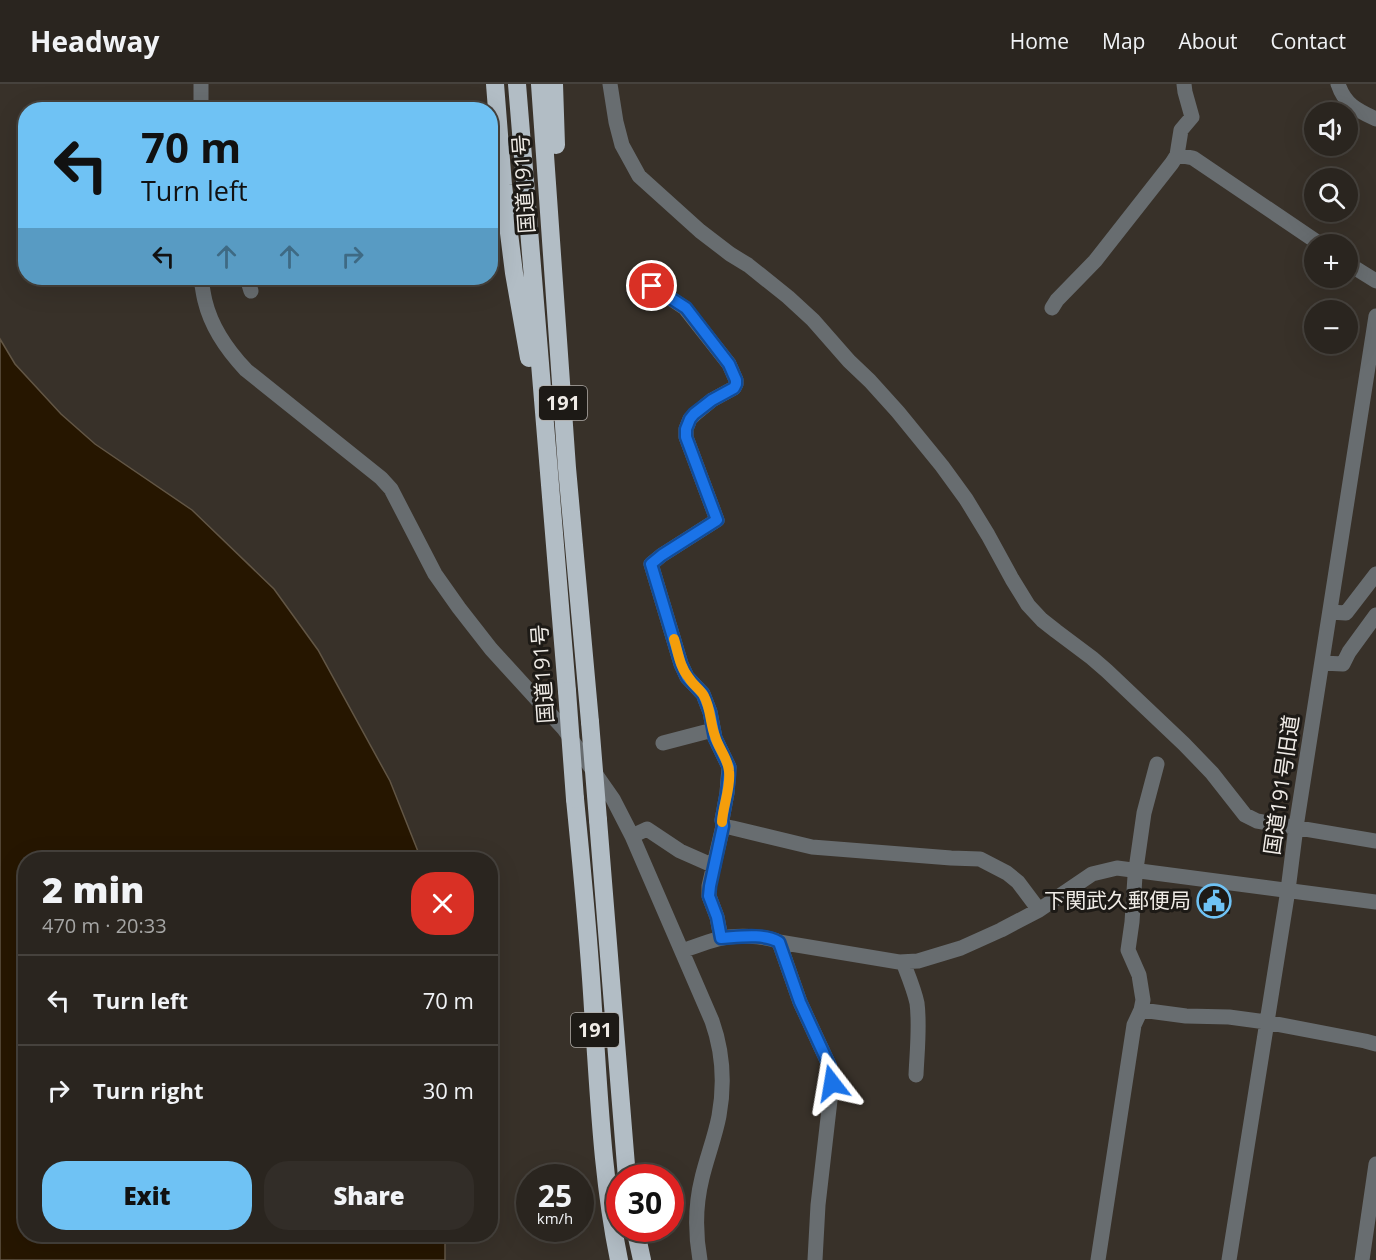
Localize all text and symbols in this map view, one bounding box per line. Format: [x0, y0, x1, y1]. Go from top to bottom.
text: Headway [30, 22, 159, 60]
text: Home [1010, 27, 1069, 55]
text: Map [1102, 27, 1145, 55]
text: About [1178, 27, 1238, 55]
text: Contact [1271, 27, 1346, 55]
map controls [1304, 102, 1358, 354]
button: sound [1304, 102, 1358, 156]
text: 70 m [141, 118, 241, 175]
icon: left [42, 126, 120, 204]
street label: 国道191号 [506, 134, 540, 234]
button: search [1304, 168, 1358, 222]
text: Turn left [141, 172, 248, 209]
button: + [1304, 234, 1358, 288]
icon: left [147, 240, 180, 273]
icon: ahead [210, 240, 243, 273]
icon: ahead [273, 240, 306, 273]
icon: right [336, 240, 369, 273]
pin [626, 260, 677, 311]
icon: arrive [635, 269, 668, 302]
button: − [1304, 300, 1358, 354]
road number: 191 [539, 386, 587, 420]
street label: 国道191号 [525, 624, 559, 724]
street label: 国道191号旧道 [1257, 713, 1305, 857]
text: 2 min [42, 865, 144, 914]
button: close [411, 872, 474, 935]
public building icon: 下関武久郵便局 [1196, 883, 1232, 919]
place label: 下関武久郵便局 [1044, 886, 1191, 914]
text: 470 m · 20:33 [42, 912, 167, 939]
icon: left [42, 984, 75, 1017]
text: Turn left [93, 985, 188, 1015]
text: 70 m [423, 985, 474, 1015]
road number: 191 [571, 1013, 619, 1047]
position arrow [800, 1051, 864, 1115]
icon: right [42, 1074, 75, 1107]
text: Turn right [93, 1075, 204, 1105]
text: 30 m [423, 1075, 474, 1105]
button: Exit [42, 1161, 252, 1230]
button: Share [264, 1161, 474, 1230]
speed limit sign: 30 [606, 1164, 684, 1242]
text: 25 [538, 1175, 572, 1216]
text: km/h [537, 1208, 573, 1228]

